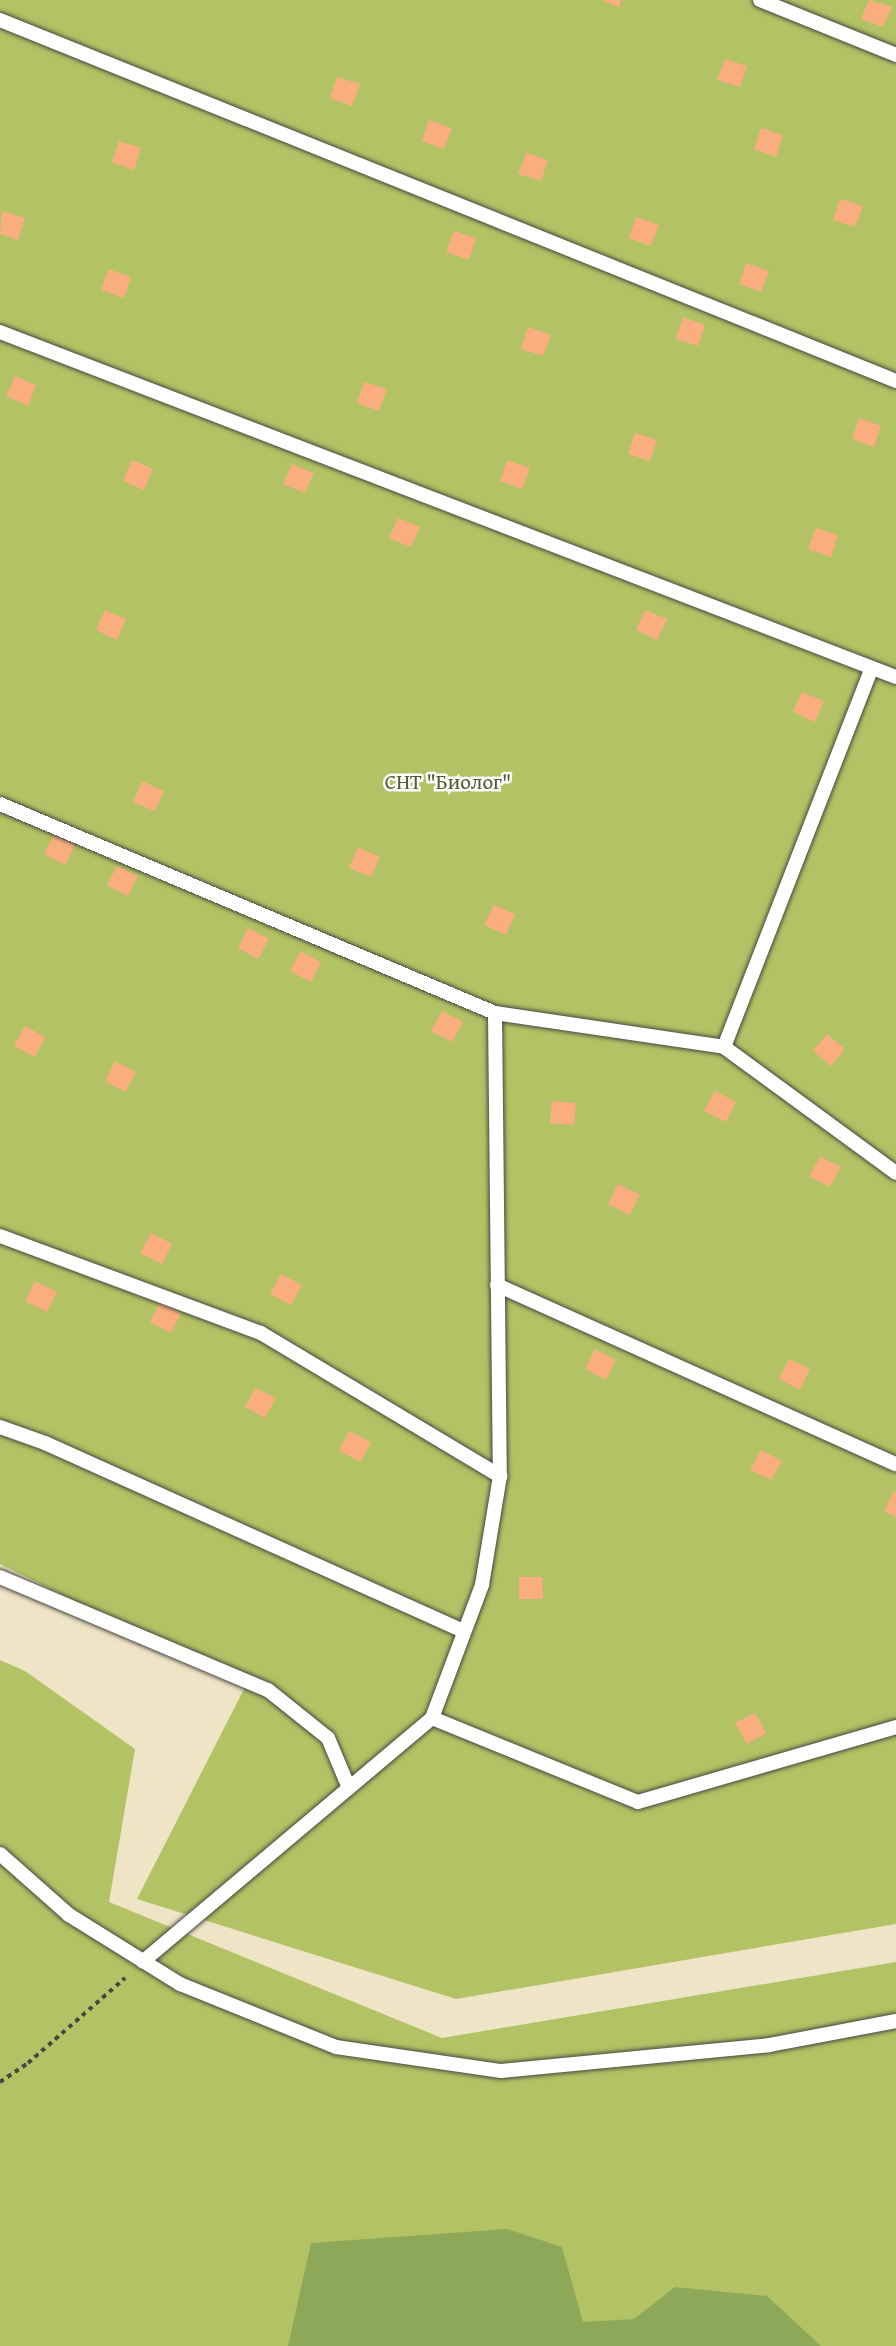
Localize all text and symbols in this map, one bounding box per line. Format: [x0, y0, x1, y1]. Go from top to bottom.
park label: СНТ "Биолог" [385, 769, 511, 795]

